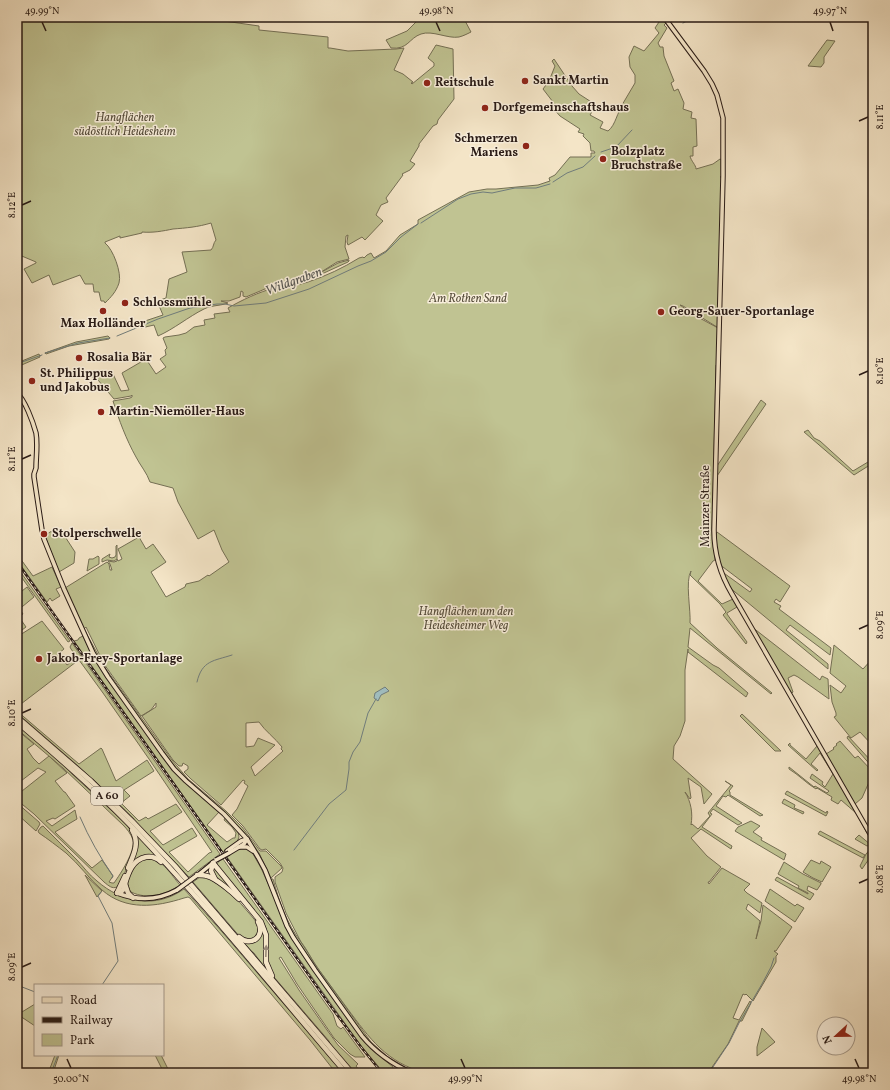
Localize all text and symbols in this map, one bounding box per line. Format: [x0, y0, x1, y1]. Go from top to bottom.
text: 49.99°N [25, 4, 60, 18]
text: 49.98°N [419, 4, 454, 18]
text: 49.97°N [813, 4, 848, 18]
place label: Sankt Martin [533, 73, 609, 89]
place label: Reitschule [435, 75, 494, 91]
marker: Sankt Martin [520, 76, 530, 86]
marker: Reitschule [422, 78, 432, 88]
place label: Dorfgemeinschaftshaus [493, 100, 630, 116]
marker: Dorfgemeinschaftshaus [480, 103, 490, 113]
text: 8.11°E [873, 105, 887, 129]
park label: Hangflächen südöstlich Heidesheim [74, 110, 176, 140]
place label: Schmerzen Mariens [455, 131, 518, 161]
marker: Schmerzen Mariens [521, 141, 531, 151]
place label: Bolzplatz Bruchstraße [611, 144, 682, 174]
marker: Bolzplatz Bruchstraße [598, 154, 608, 164]
text: 8.12°E [5, 192, 19, 218]
water label: Wildgraben [263, 263, 325, 301]
park label: Am Rothen Sand [428, 291, 507, 307]
place label: Schlossmühle [133, 295, 212, 311]
marker: Schlossmühle [120, 298, 130, 308]
place label: Georg-Sauer-Sportanlage [669, 304, 814, 320]
marker: Max Holländer [98, 306, 108, 316]
marker: Georg-Sauer-Sportanlage [656, 307, 666, 317]
place label: Max Holländer [60, 316, 146, 332]
place label: Rosalia Bär [87, 350, 152, 366]
marker: Rosalia Bär [74, 353, 84, 363]
text: 8.10°E [873, 358, 887, 384]
place label: St. Philippus und Jakobus [40, 366, 113, 396]
marker: St. Philippus und Jakobus [27, 376, 37, 386]
place label: Martin-Niemöller-Haus [109, 404, 245, 420]
marker: Martin-Niemöller-Haus [96, 407, 106, 417]
text: 8.11°E [5, 447, 19, 471]
street label: Mainzer Straße [698, 465, 714, 547]
place label: Stolperschwelle [52, 526, 141, 542]
marker: Stolperschwelle [39, 529, 49, 539]
park label: Hangflächen um den Heidesheimer Weg [418, 604, 514, 634]
text: 8.09°E [873, 611, 887, 639]
place label: Jakob-Frey-Sportanlage [46, 651, 182, 667]
marker: Jakob-Frey-Sportanlage [34, 654, 44, 664]
text: 8.10°E [5, 700, 19, 726]
road number: A 60 [91, 787, 123, 805]
text: 8.08°E [873, 865, 887, 893]
one-way arrow [263, 944, 269, 957]
text: 8.09°E [5, 953, 19, 981]
legend [34, 984, 164, 1056]
text: Road [70, 993, 97, 1009]
text: Railway [70, 1013, 113, 1029]
north arrow [816, 1016, 856, 1056]
text: Park [70, 1033, 95, 1049]
text: N [820, 1033, 837, 1046]
text: 50.00°N [53, 1072, 90, 1086]
text: 49.99°N [448, 1072, 483, 1086]
text: 49.98°N [842, 1072, 877, 1086]

